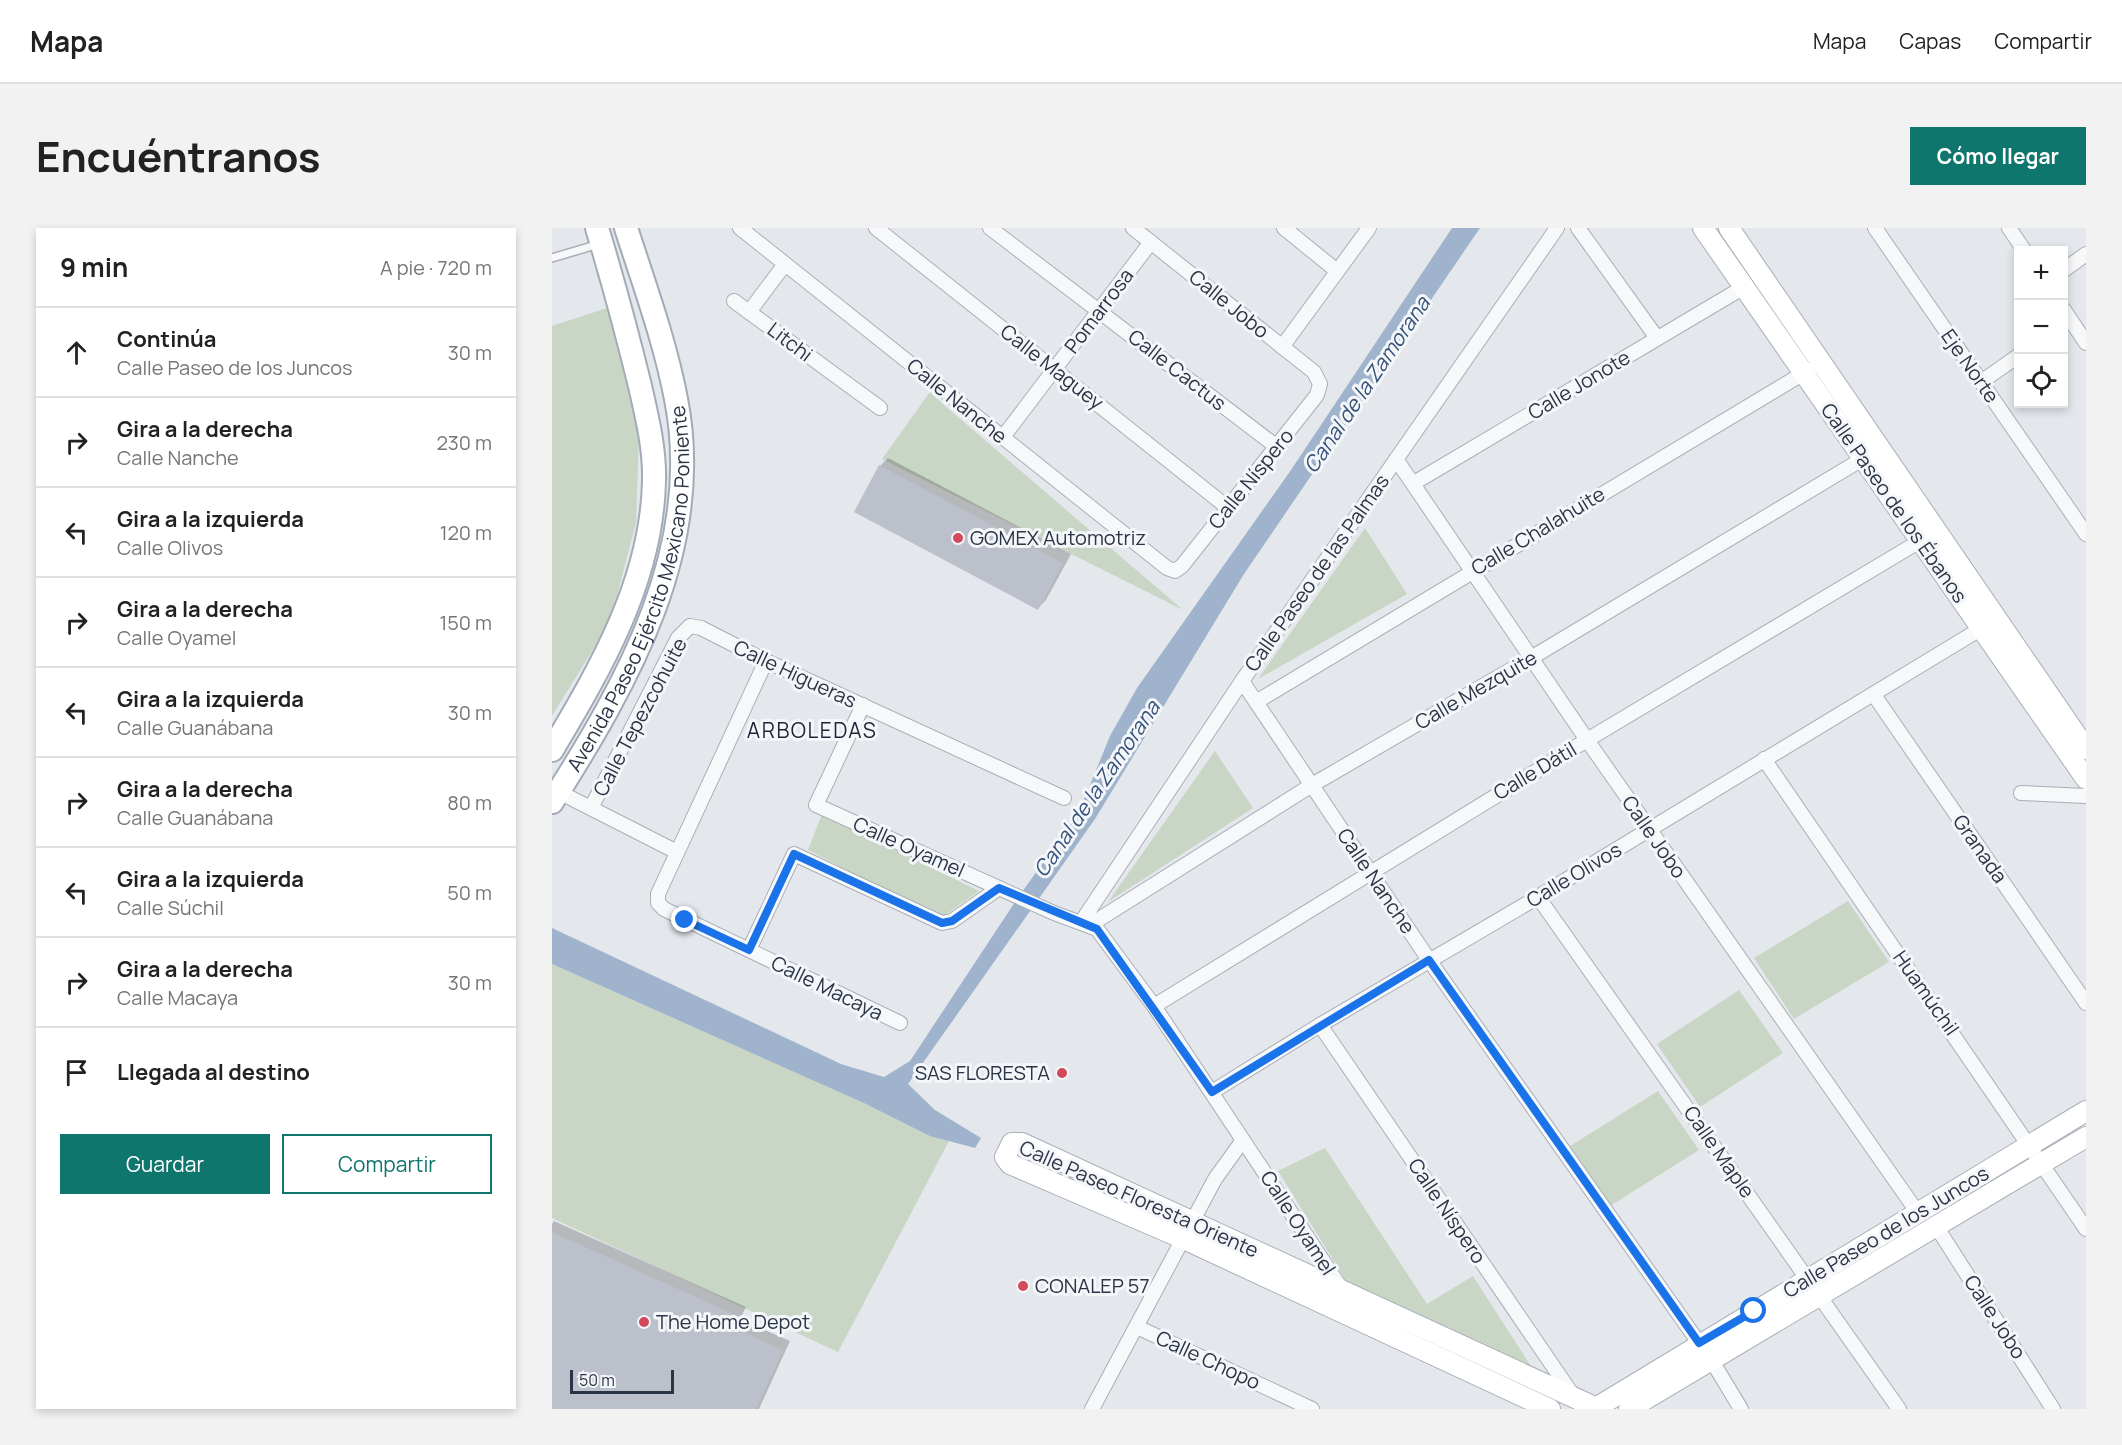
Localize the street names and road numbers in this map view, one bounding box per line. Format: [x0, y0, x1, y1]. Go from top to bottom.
street label: Pomarrosa [1058, 263, 1139, 359]
street label: Calle Jobo [1184, 263, 1275, 344]
street label: Litchi [762, 316, 818, 367]
street label: Calle Maguey [995, 318, 1110, 416]
street label: Calle Cactus [1123, 323, 1232, 416]
street label: Eje Norte [1935, 324, 2006, 408]
street label: Calle Jonote [1523, 344, 1635, 426]
street label: Calle Nanche [902, 352, 1013, 449]
street label: Calle Paseo de los Ébanos [1815, 397, 1974, 608]
street label: Avenida Paseo Ejército Mexicano Poniente [560, 404, 695, 776]
street label: Calle Níspero [1202, 423, 1299, 534]
street label: Calle Paseo de las Palmas [1238, 469, 1395, 677]
street label: Calle Chalahuite [1466, 480, 1610, 581]
street label: Calle Tepezcohuite [586, 633, 693, 801]
street label: Calle Higueras [729, 633, 861, 714]
street label: Calle Mezquite [1410, 644, 1542, 735]
street label: Calle Dátil [1488, 735, 1581, 806]
street label: Calle Jobo [1616, 790, 1693, 884]
street label: Granada [1947, 809, 2014, 888]
street label: Calle Oyamel [849, 810, 969, 883]
street label: Calle Nanche [1331, 823, 1422, 939]
street label: Calle Olivos [1521, 836, 1626, 914]
street label: Huamúchil [1887, 945, 1966, 1041]
street label: Calle Macaya [767, 949, 888, 1026]
street label: Calle Maple [1678, 1100, 1761, 1203]
street label: Calle Paseo Floresta Oriente [1015, 1134, 1263, 1264]
street label: Calle Níspero [1402, 1153, 1493, 1269]
street label: Calle Paseo de los Juncos [1778, 1159, 1994, 1304]
street label: Calle Oyamel [1255, 1165, 1342, 1280]
street label: Calle Jobo [1958, 1269, 2033, 1364]
street label: Calle Chopo [1152, 1324, 1265, 1396]

